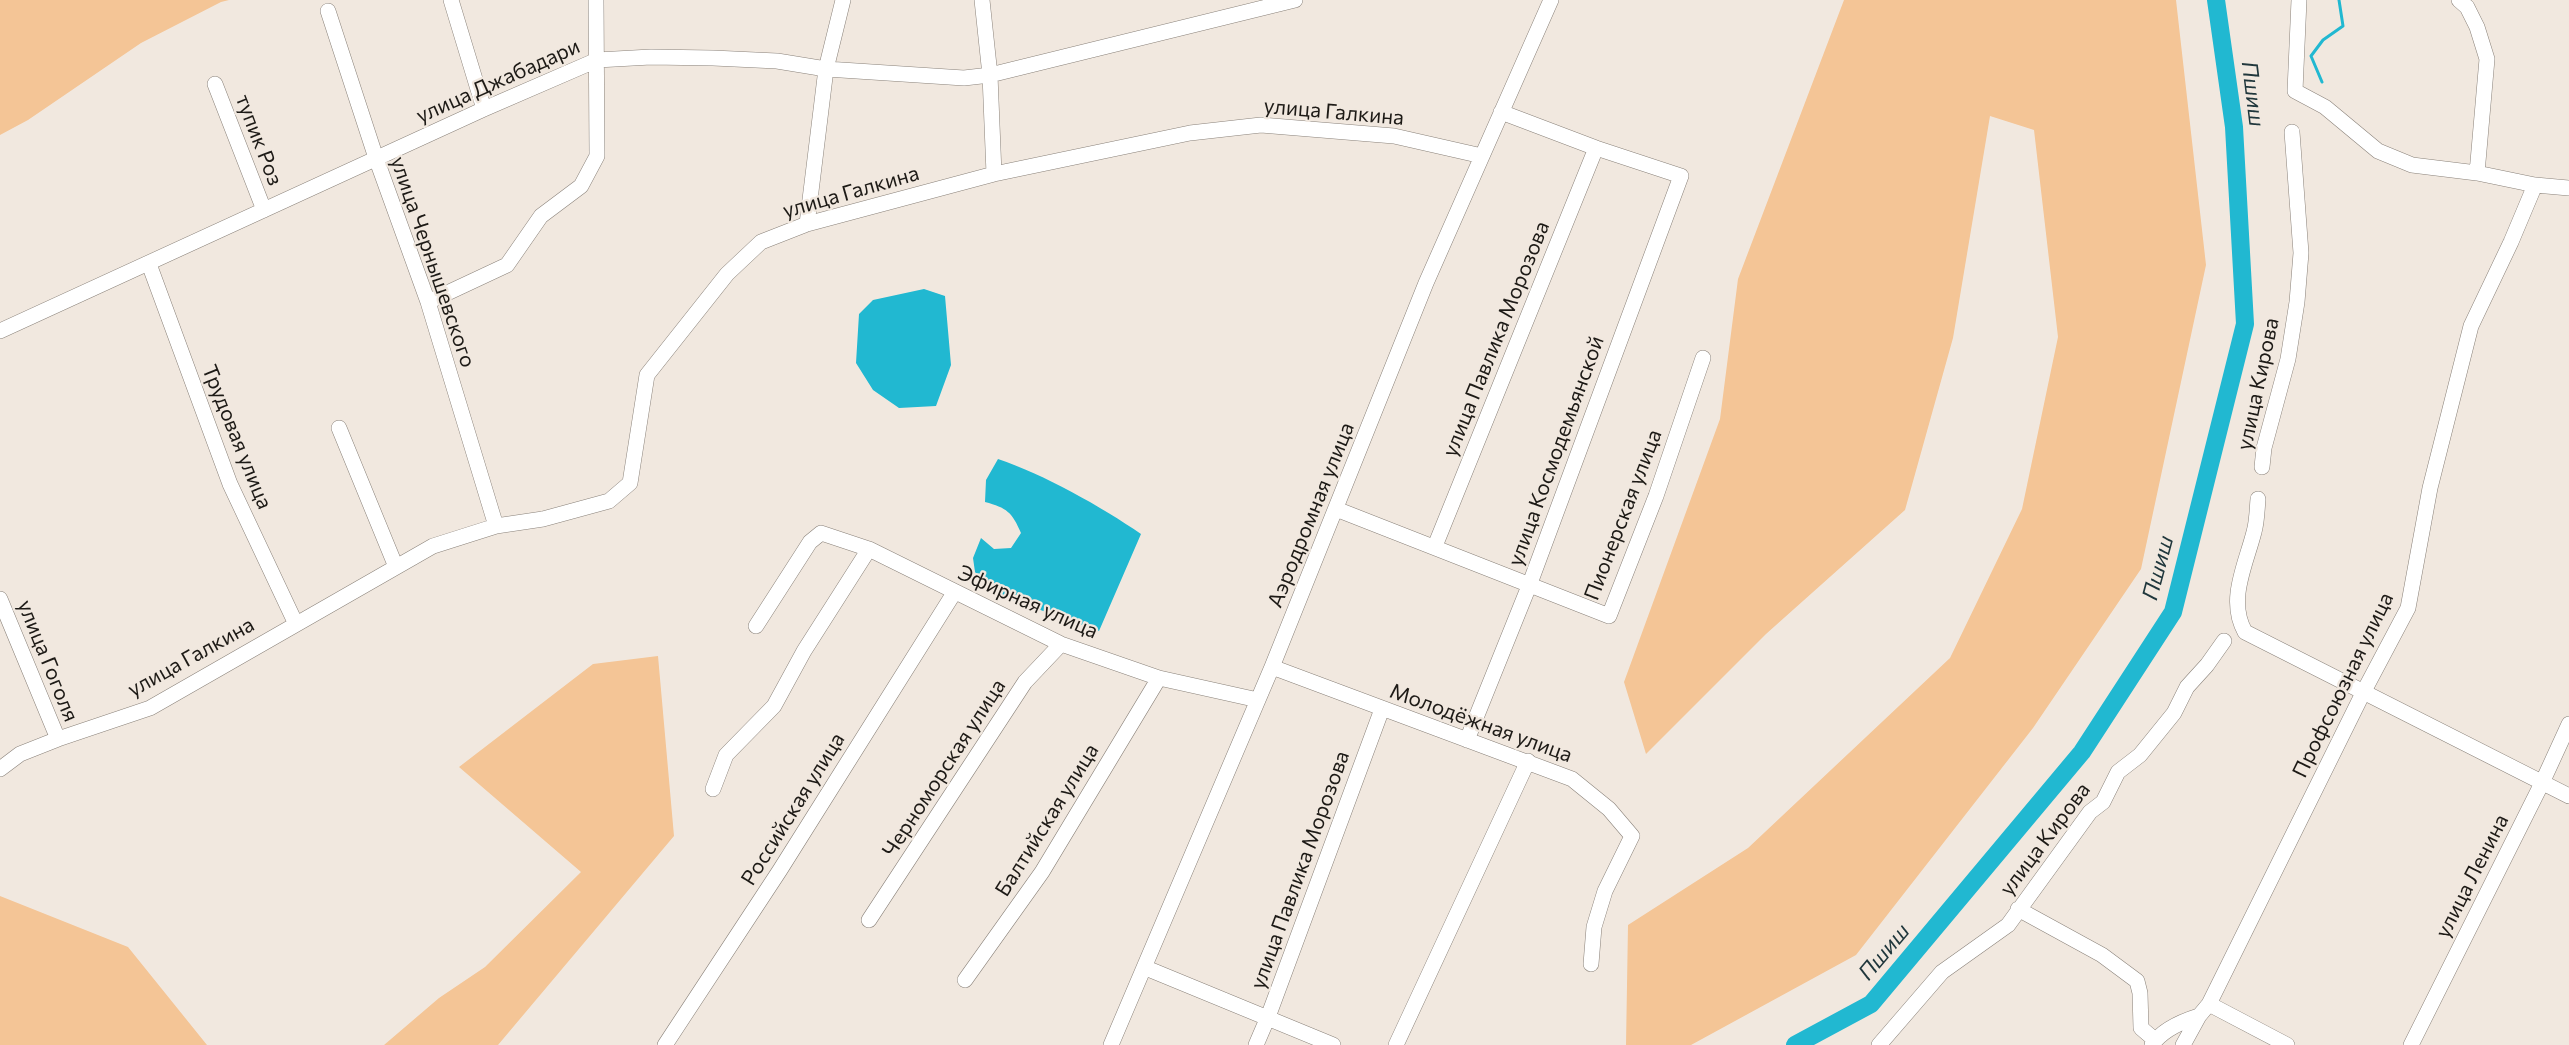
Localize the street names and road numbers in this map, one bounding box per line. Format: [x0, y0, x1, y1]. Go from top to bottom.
street label: улица Джабадари [412, 34, 584, 128]
street label: тупик Роз [230, 91, 288, 189]
street label: улица Галкина [1263, 93, 1405, 131]
street label: улица Чернышевского [385, 153, 481, 371]
street label: улица Галкина [780, 161, 922, 223]
street label: улица Павлика Морозова [1437, 218, 1555, 460]
street label: улица Кирова [2232, 316, 2284, 452]
street label: улица Космодемьянской [1503, 333, 1609, 569]
street label: Трудовая улица [197, 361, 277, 513]
street label: Аэродромная улица [1262, 419, 1360, 611]
street label: Пионерская улица [1579, 426, 1667, 604]
street label: Эфирная улица [954, 560, 1102, 644]
street label: Профсоюзная улица [2287, 588, 2399, 782]
street label: улица Гоголя [12, 597, 84, 725]
street label: улица Галкина [123, 612, 259, 702]
street label: Черноморская улица [877, 674, 1011, 862]
street label: Молодёжная улица [1386, 678, 1576, 768]
street label: Российская улица [736, 728, 850, 890]
street label: Балтийская улица [990, 739, 1104, 901]
street label: улица Павлика Морозова [1245, 747, 1355, 993]
street label: улица Кирова [1994, 778, 2096, 900]
street label: улица Ленина [2430, 810, 2514, 942]

